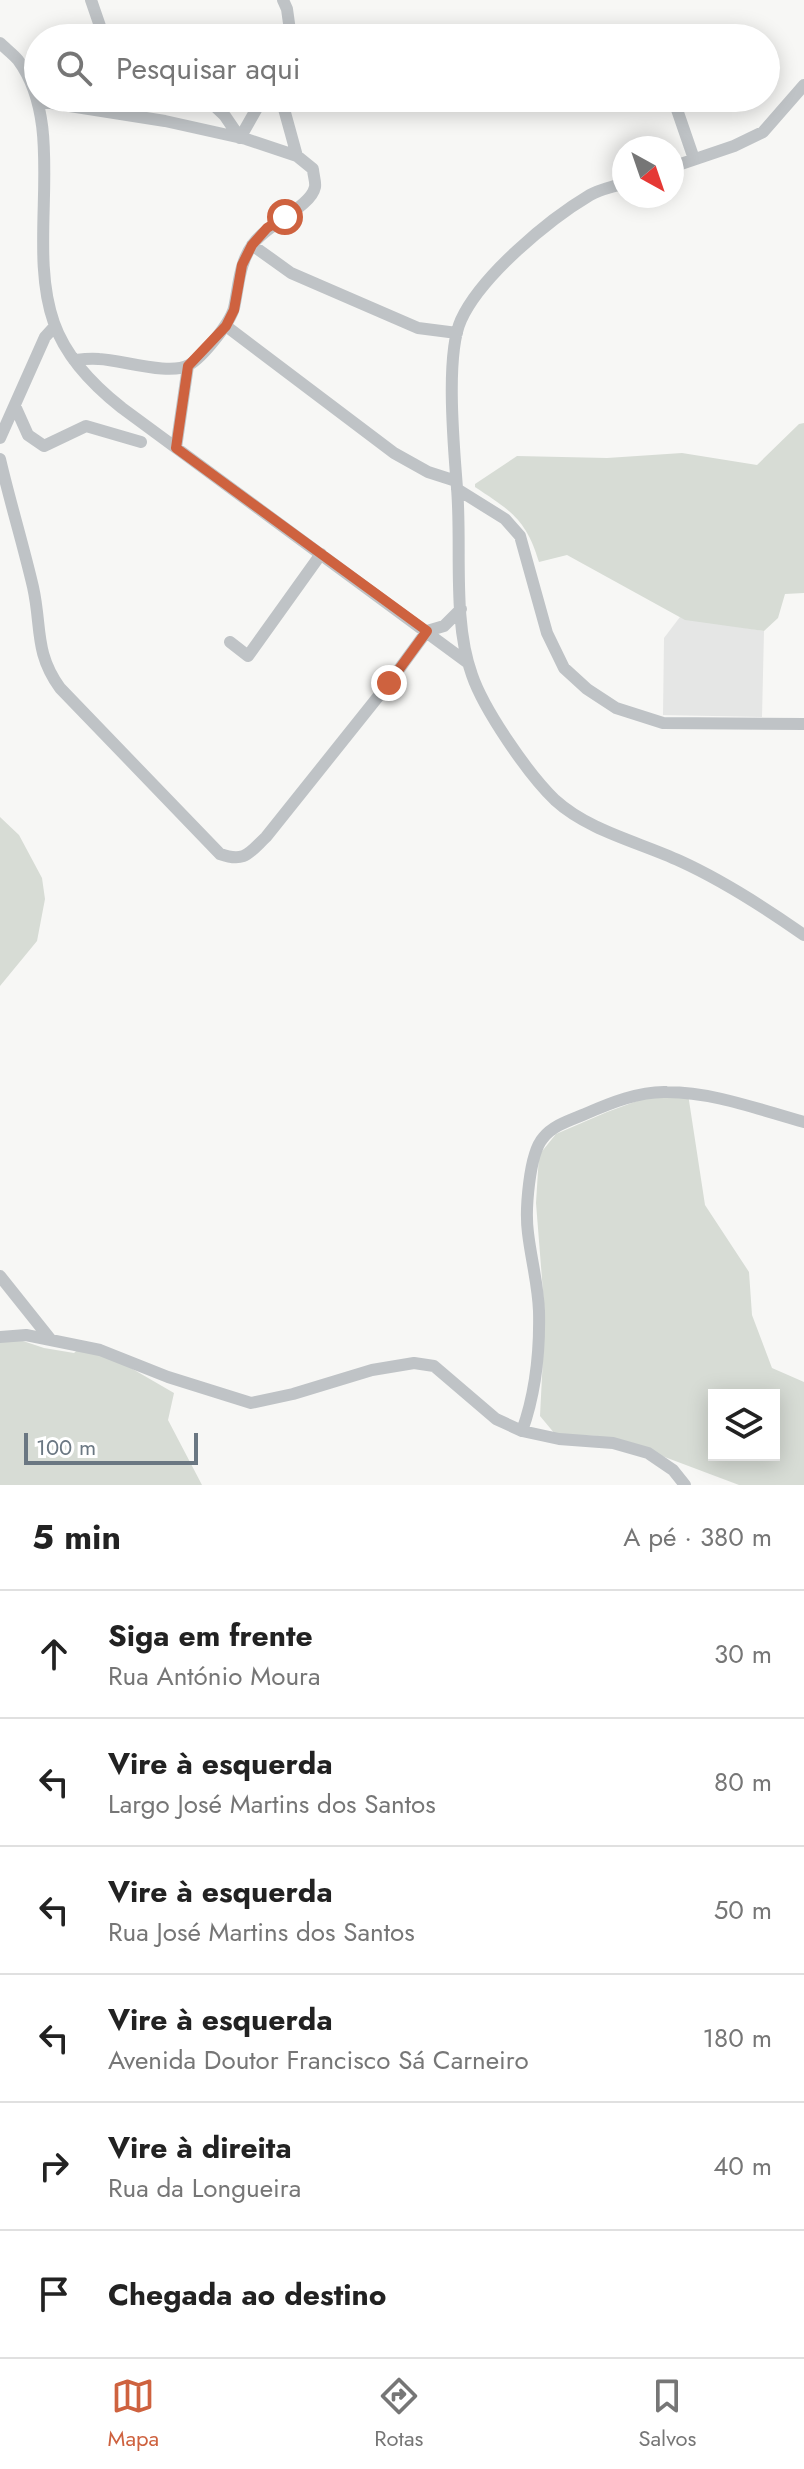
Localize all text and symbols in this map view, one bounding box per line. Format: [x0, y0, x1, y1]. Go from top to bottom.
search box [24, 24, 780, 112]
icon: search [52, 46, 96, 90]
text: Pesquisar aqui [116, 47, 301, 90]
north arrow [612, 136, 684, 208]
route start [267, 199, 303, 235]
route end [371, 665, 407, 701]
map controls [708, 1389, 780, 1461]
button: layers [708, 1389, 780, 1461]
scale bar [24, 1429, 198, 1465]
text: 100 m [36, 1431, 96, 1463]
text: 5 min [32, 1513, 121, 1562]
text: A pé · 380 m [623, 1518, 772, 1556]
text: Siga em frente [108, 1614, 313, 1657]
icon: ahead [32, 1632, 76, 1676]
text: 30 m [714, 1635, 772, 1673]
text: Rua António Moura [108, 1657, 321, 1695]
text: Vire à esquerda [108, 1742, 333, 1785]
icon: left [32, 1760, 76, 1804]
text: 80 m [714, 1763, 772, 1801]
text: Largo José Martins dos Santos [108, 1785, 436, 1823]
text: Vire à esquerda [108, 1870, 333, 1913]
icon: left [32, 1888, 76, 1932]
text: 50 m [714, 1891, 772, 1929]
text: Rua José Martins dos Santos [108, 1913, 415, 1951]
text: Vire à esquerda [108, 1998, 333, 2041]
icon: left [32, 2016, 76, 2060]
text: 180 m [702, 2019, 772, 2057]
text: Avenida Doutor Francisco Sá Carneiro [108, 2041, 529, 2079]
text: Vire à direita [108, 2126, 292, 2169]
icon: right [32, 2144, 76, 2188]
text: 40 m [713, 2147, 772, 2185]
text: Rua da Longueira [108, 2169, 301, 2207]
icon: arrive [32, 2272, 76, 2316]
text: Chegada ao destino [108, 2273, 386, 2316]
tab: Mapa [108, 2374, 159, 2454]
tab: Rotas [374, 2374, 423, 2454]
tab: Salvos [638, 2374, 696, 2454]

